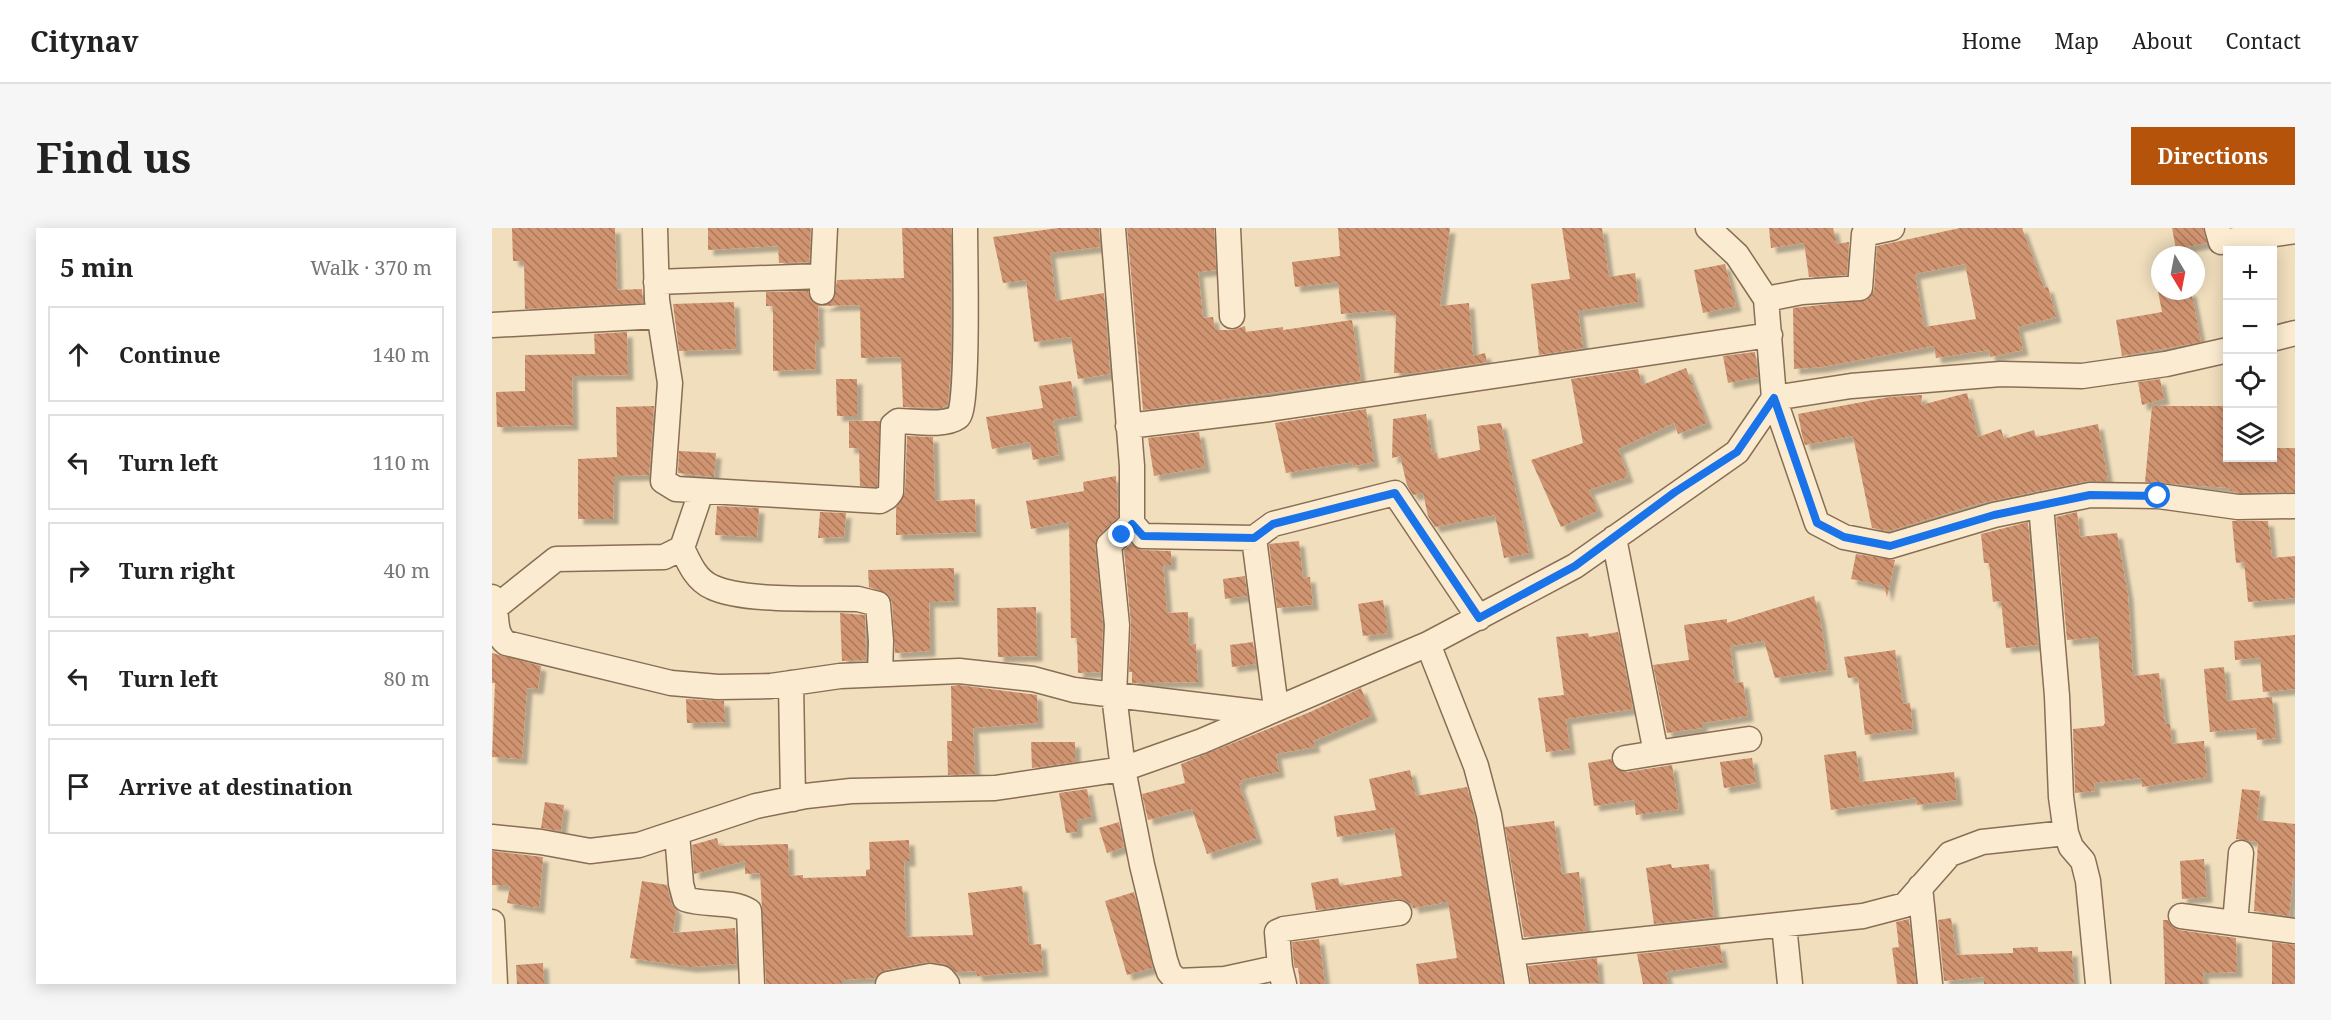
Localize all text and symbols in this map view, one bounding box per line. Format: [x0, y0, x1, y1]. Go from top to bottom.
text: Citynav [30, 22, 139, 60]
text: Home [1962, 27, 2022, 55]
text: Map [2055, 27, 2099, 55]
text: About [2132, 27, 2193, 55]
text: Contact [2226, 27, 2301, 55]
button: Directions [2131, 127, 2295, 185]
text: Find us [36, 128, 191, 185]
north arrow [2151, 246, 2205, 300]
map controls [2223, 246, 2277, 462]
button: + [2223, 246, 2277, 300]
text: 5 min [60, 249, 134, 285]
text: Walk · 370 m [310, 254, 432, 281]
button: − [2223, 300, 2277, 354]
icon: ahead [62, 338, 95, 371]
text: Continue [119, 339, 221, 369]
text: 140 m [372, 341, 430, 368]
button: locate [2223, 354, 2277, 408]
button: layers [2223, 408, 2277, 462]
icon: left [62, 446, 95, 479]
text: Turn left [119, 447, 218, 477]
text: 110 m [372, 449, 430, 476]
route start [2144, 482, 2170, 508]
route end [1108, 521, 1134, 547]
icon: right [62, 554, 95, 587]
text: Turn right [119, 555, 235, 585]
text: 40 m [384, 557, 430, 584]
icon: left [62, 662, 95, 695]
text: Turn left [119, 663, 218, 693]
text: 80 m [384, 665, 430, 692]
icon: arrive [62, 770, 95, 803]
text: Arrive at destination [119, 771, 353, 801]

